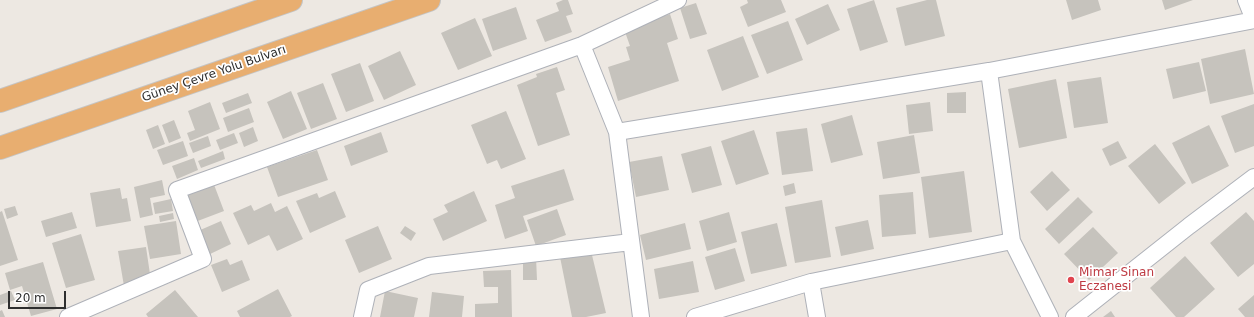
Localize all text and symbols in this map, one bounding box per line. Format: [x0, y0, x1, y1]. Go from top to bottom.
street label: Güney Çevre Yolu Bulvarı [140, 43, 288, 105]
place label: Mimar Sinan Eczanesi [1079, 266, 1154, 294]
marker: Mimar Sinan Eczanesi [1066, 275, 1076, 285]
scale bar [10, 283, 68, 309]
text: 20 m [15, 291, 46, 305]

